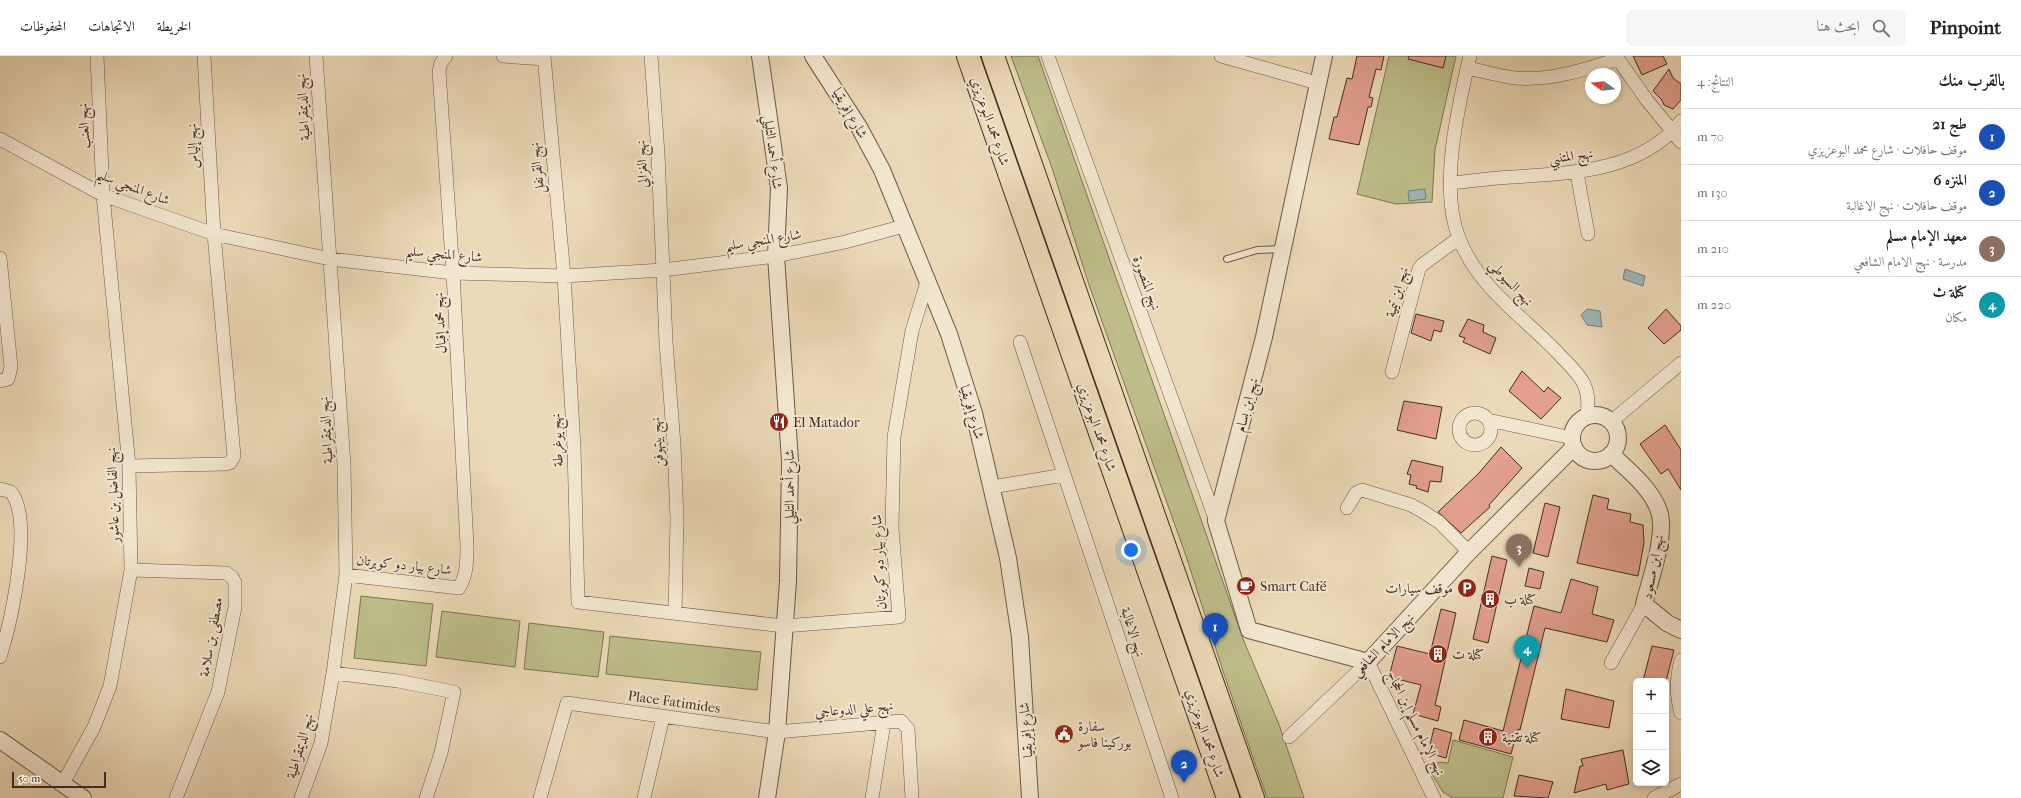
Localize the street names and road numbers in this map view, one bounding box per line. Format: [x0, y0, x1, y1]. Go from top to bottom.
street label: نهج الديمقراطية [292, 73, 318, 141]
street label: شارع محمد البوعزيزي [964, 74, 1013, 169]
street label: شارع إفريقيا [826, 85, 871, 143]
street label: نهج العنب [74, 102, 98, 149]
street label: شارع أحمد التليلي [756, 114, 788, 191]
street label: نهج إلياس [183, 123, 207, 169]
street label: نهج الغزالي [632, 139, 656, 188]
street label: نهج القرنفل [526, 141, 552, 195]
street label: نهج المتنبي [1548, 145, 1595, 171]
street label: شارع المنجي سليم [92, 165, 172, 213]
street label: شارع المنجي سليم [724, 226, 803, 259]
street label: شارع المنجي سليم [404, 242, 483, 271]
street label: نهج المنصورة [1126, 254, 1165, 314]
street label: نهج السيوطي [1482, 256, 1537, 312]
street label: نهج ابن تيمية [1382, 265, 1416, 320]
street label: نهج محمد إقبال [430, 292, 454, 354]
street label: نهج ابن بسام [1232, 376, 1266, 435]
street label: شارع محمد البوعزيزي [1071, 380, 1120, 475]
street label: شارع إفريقيا [953, 383, 988, 442]
street label: نهج الديمقراطية [315, 396, 341, 464]
street label: نهج يوغرطة [547, 413, 571, 467]
street label: نهج بيتهوفن [647, 416, 671, 468]
street label: نهج الفاضل بن عاشور [103, 447, 127, 545]
street label: شارع أحمد التليلي [779, 450, 802, 524]
street label: شارع بيار دو كوبرتان [868, 514, 893, 610]
street label: نهج ابن مسعود [1638, 533, 1672, 602]
street label: شارع بيار دو كوبرتان [355, 552, 452, 581]
street label: مصطفى بن سلامة [196, 596, 228, 679]
street label: نهج الاغالبة [1113, 605, 1149, 660]
street label: نهج الامام الشافعي [1348, 609, 1421, 684]
street label: نهج اﻹمام مسلم إبن الحجاج [1378, 668, 1449, 781]
street label: شارع محمد البوعزيزي [1179, 686, 1228, 781]
street label: Place Fatimides [627, 687, 721, 717]
street label: نهج علي الدوعاجي [814, 697, 894, 725]
street label: شارع إفريقيا [1016, 701, 1039, 758]
street label: نهج الديمقراطية [283, 711, 321, 782]

